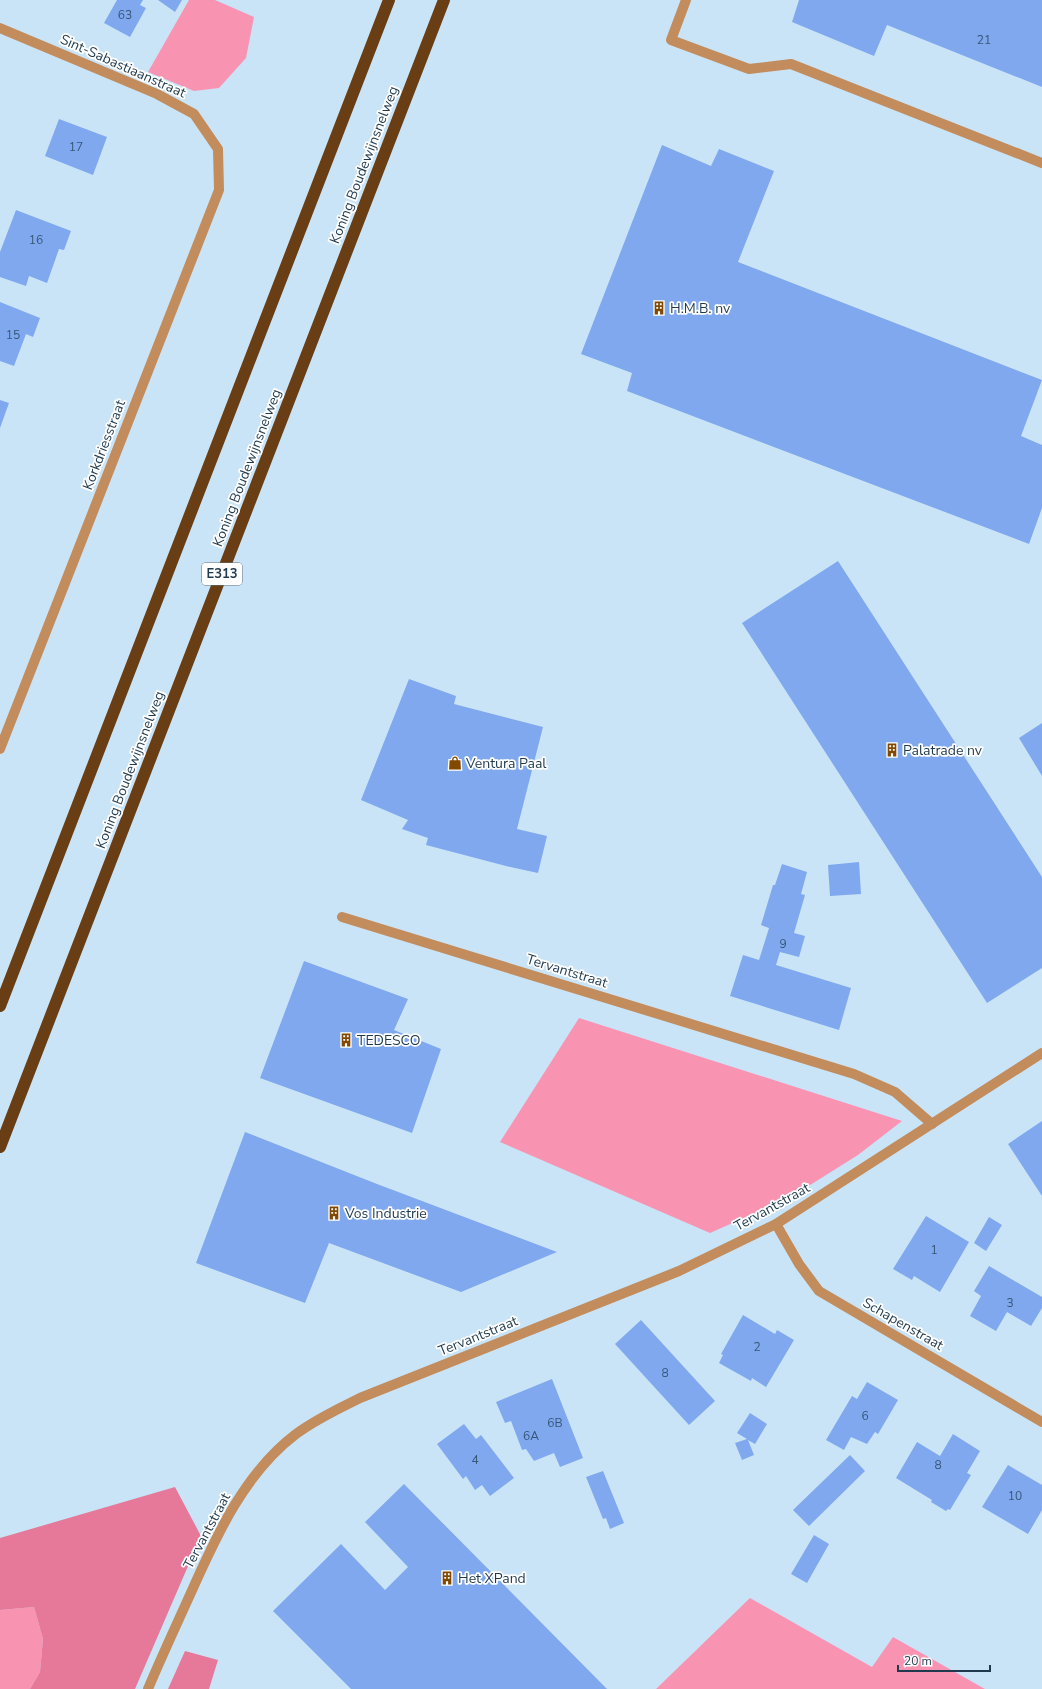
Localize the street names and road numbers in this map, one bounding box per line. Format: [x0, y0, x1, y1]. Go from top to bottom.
street label: Sint-Sabastiaanstraat [57, 30, 189, 102]
street label: Koning Boudewijnsnelweg [325, 83, 403, 247]
street label: Koning Boudewijnsnelweg [208, 386, 286, 550]
street label: Korkdriesstraat [78, 397, 130, 493]
road number: E313 [202, 563, 242, 585]
street label: Koning Boudewijnsnelweg [91, 688, 169, 852]
street label: Tervantstraat [524, 950, 610, 992]
street label: Tervantstraat [731, 1178, 813, 1236]
street label: Schapenstraat [859, 1293, 947, 1355]
street label: Tervantstraat [436, 1311, 521, 1361]
street label: Tervantstraat [179, 1489, 235, 1572]

